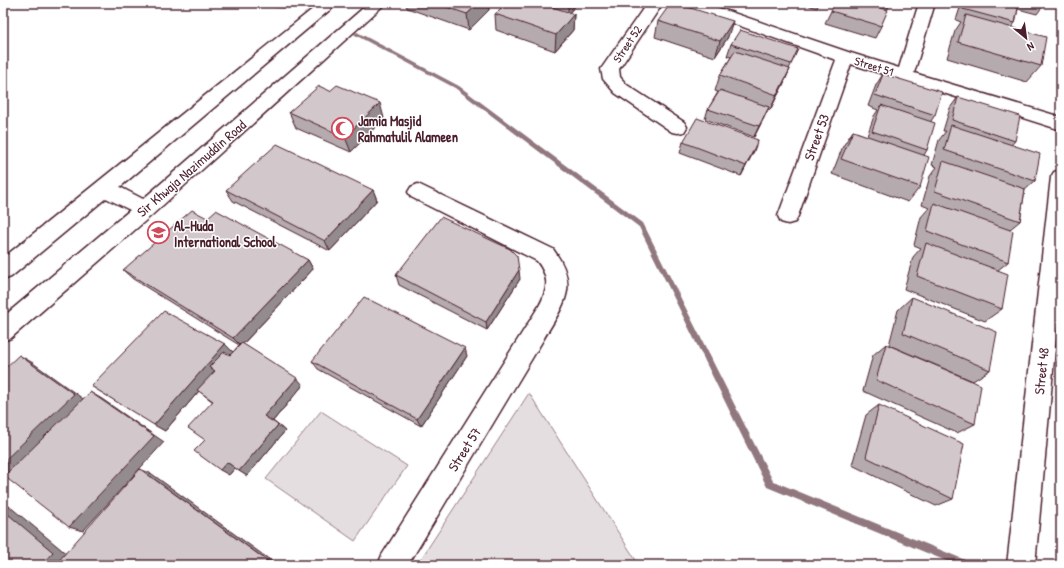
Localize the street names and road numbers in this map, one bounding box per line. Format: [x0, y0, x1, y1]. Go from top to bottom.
street label: Street 52 [608, 22, 646, 66]
street label: Street 51 [852, 52, 896, 80]
street label: Street 53 [799, 111, 833, 163]
street label: Sir Khwaja Nazimuddin Road [132, 115, 251, 222]
street label: Street 48 [1029, 347, 1053, 395]
street label: Street 57 [443, 423, 485, 475]

